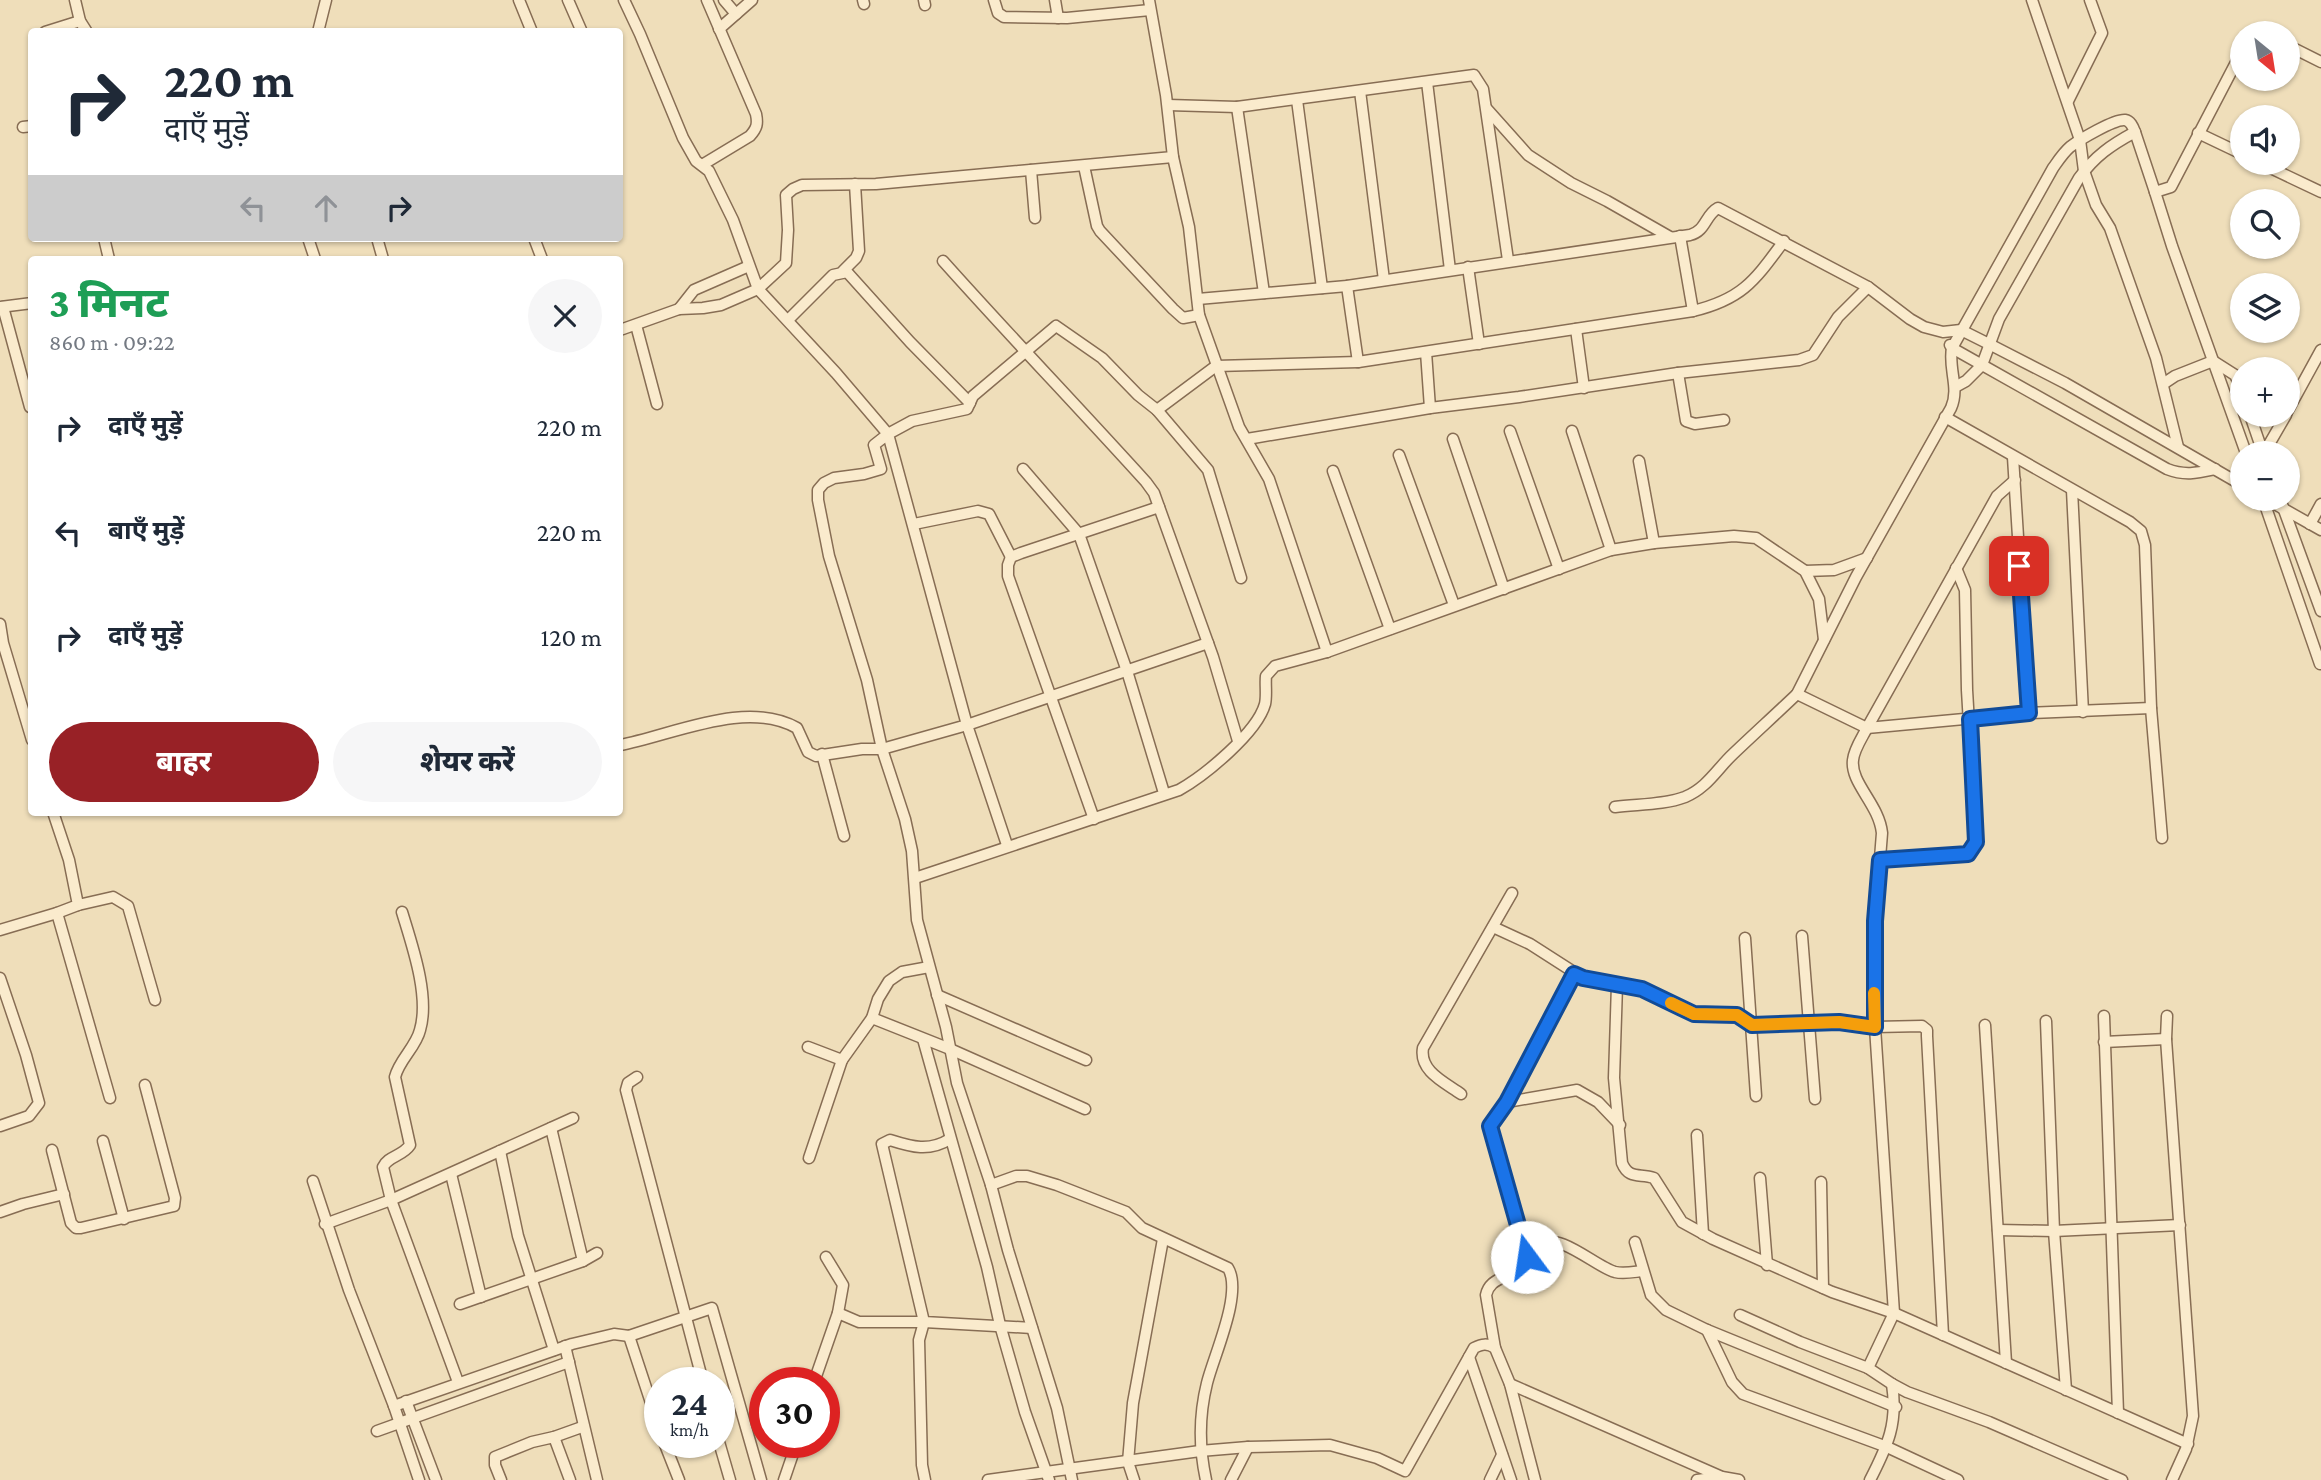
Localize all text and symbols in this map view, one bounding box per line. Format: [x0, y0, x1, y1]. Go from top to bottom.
north arrow [2230, 21, 2300, 91]
map controls [2230, 21, 2300, 511]
text: 220 m [164, 53, 294, 108]
icon: right [49, 56, 140, 147]
button: sound [2230, 105, 2300, 175]
text: दाएँ मुड़ें [164, 111, 249, 147]
icon: left [234, 189, 272, 227]
icon: ahead [307, 189, 345, 227]
icon: right [380, 189, 418, 227]
button: search [2230, 189, 2300, 259]
button: layers [2230, 273, 2300, 343]
text: 3 मिनट [49, 279, 168, 326]
button: close [528, 279, 602, 353]
text: 860 m · 09:22 [49, 329, 175, 355]
button: + [2230, 357, 2300, 427]
icon: right [49, 409, 87, 447]
text: दाएँ मुड़ें [108, 411, 183, 440]
text: 220 m [537, 413, 602, 442]
button: − [2230, 441, 2300, 511]
icon: left [49, 514, 87, 552]
text: बाएँ मुड़ें [108, 516, 184, 545]
text: 220 m [537, 518, 602, 547]
pin [1989, 536, 2049, 596]
icon: arrive [2000, 547, 2038, 585]
icon: right [49, 619, 87, 657]
text: दाएँ मुड़ें [108, 621, 183, 650]
text: 120 m [541, 623, 602, 652]
button: बाहर [49, 722, 319, 802]
button: शेयर करें [333, 722, 602, 802]
position arrow [1490, 1220, 1564, 1294]
speed limit sign: 30 [749, 1367, 840, 1458]
text: 24 [671, 1384, 708, 1423]
text: km/h [670, 1420, 709, 1440]

